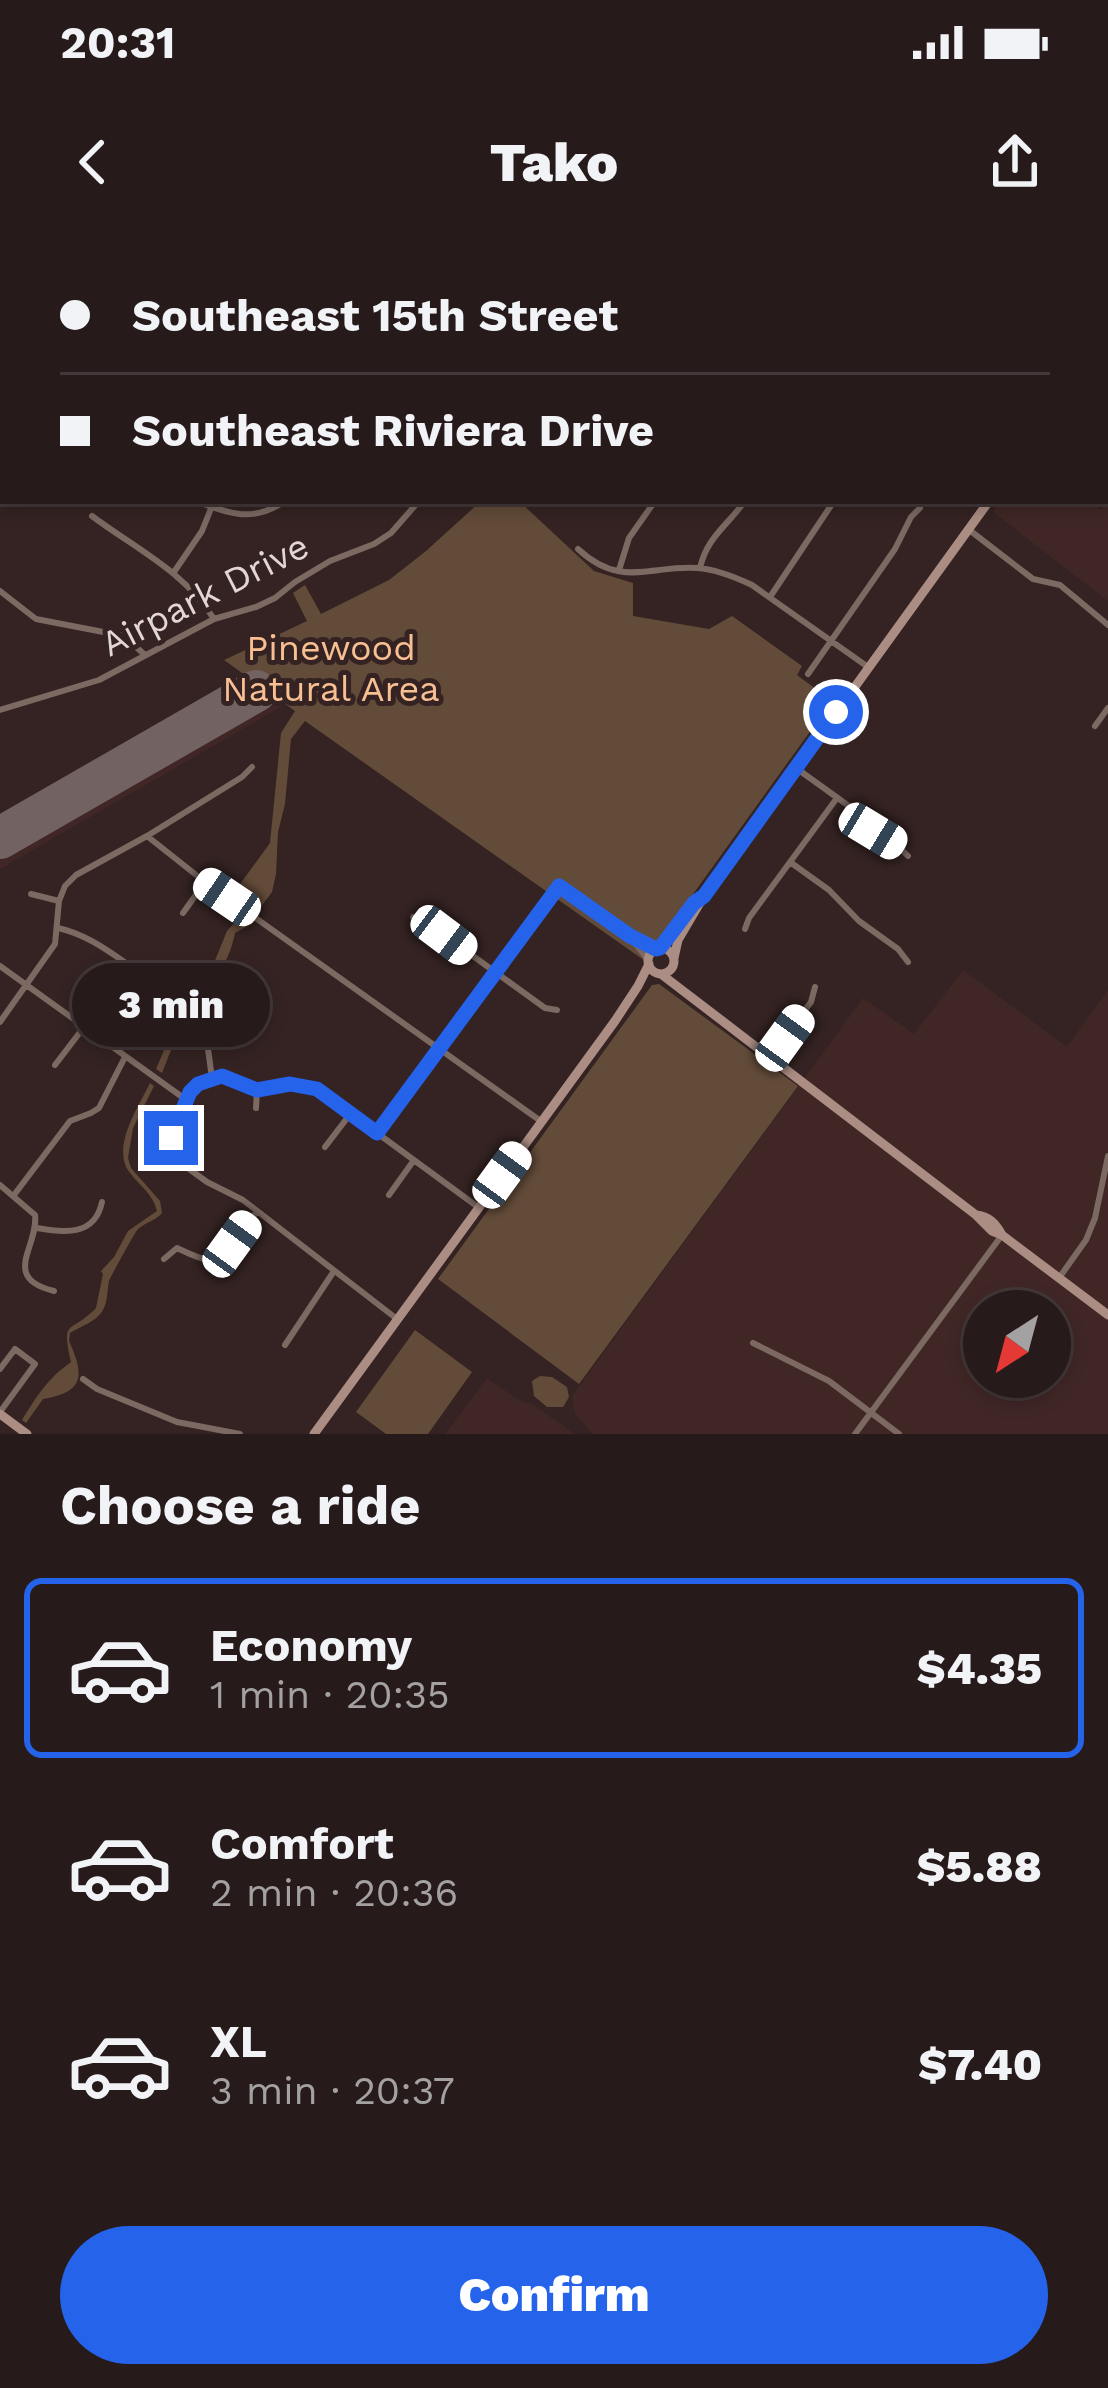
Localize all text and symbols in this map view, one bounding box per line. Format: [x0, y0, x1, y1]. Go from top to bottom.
text: 20:31 [60, 16, 175, 69]
icon: back [60, 129, 126, 195]
icon: share [982, 129, 1048, 195]
text: Tako [490, 131, 618, 194]
text: Southeast 15th Street [132, 289, 618, 342]
text: Southeast Riviera Drive [132, 404, 654, 457]
street label: Airpark Drive [94, 525, 316, 665]
park label: Pinewood Natural Area [222, 627, 440, 710]
route start [809, 685, 863, 739]
car [833, 797, 913, 865]
car [187, 862, 267, 932]
car [404, 899, 484, 971]
callout: 3 min [72, 964, 270, 1048]
text: 3 min [118, 982, 224, 1027]
car [749, 998, 821, 1078]
route end [144, 1111, 198, 1165]
car [466, 1135, 538, 1215]
car [196, 1204, 268, 1284]
north arrow [963, 1290, 1071, 1398]
map controls [963, 1290, 1071, 1398]
text: Choose a ride [60, 1474, 421, 1537]
icon: car [66, 1614, 174, 1722]
text: Economy [210, 1619, 412, 1672]
text: $4.35 [917, 1642, 1042, 1695]
text: 1 min · 20:35 [210, 1672, 450, 1717]
icon: car [66, 1812, 174, 1920]
text: Comfort [210, 1817, 394, 1870]
text: $5.88 [916, 1840, 1042, 1893]
text: 2 min · 20:36 [210, 1870, 458, 1915]
icon: car [66, 2010, 174, 2118]
text: XL [210, 2015, 267, 2068]
text: $7.40 [918, 2038, 1042, 2091]
text: 3 min · 20:37 [210, 2068, 455, 2113]
button: Confirm [60, 2226, 1048, 2364]

